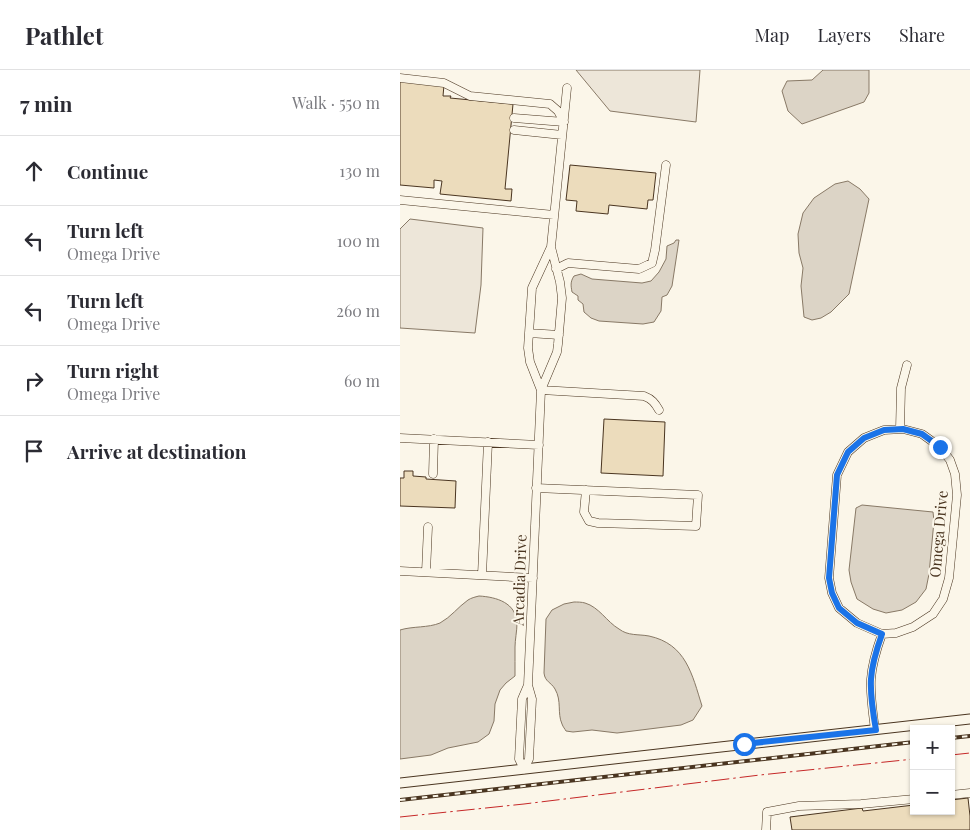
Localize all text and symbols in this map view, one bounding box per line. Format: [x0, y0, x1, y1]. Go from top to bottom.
text: Pathlet [25, 19, 103, 51]
text: Map [754, 23, 789, 47]
text: Layers [817, 23, 871, 47]
text: Share [899, 23, 945, 47]
text: 7 min [20, 89, 73, 117]
text: Walk · 550 m [292, 92, 380, 113]
icon: ahead [20, 157, 48, 185]
text: Continue [67, 158, 148, 184]
text: 130 m [339, 160, 380, 181]
text: Turn left [67, 217, 144, 243]
icon: left [20, 227, 48, 255]
text: 100 m [337, 230, 380, 251]
text: Omega Drive [67, 243, 160, 264]
text: Turn left [67, 287, 144, 313]
icon: left [20, 297, 48, 325]
text: 260 m [336, 300, 380, 321]
text: Omega Drive [67, 313, 160, 334]
text: Turn right [67, 357, 159, 383]
icon: right [20, 367, 48, 395]
text: 60 m [344, 370, 380, 391]
text: Omega Drive [67, 383, 160, 404]
route end [929, 436, 952, 459]
icon: arrive [20, 437, 48, 465]
text: Arrive at destination [67, 438, 247, 464]
street label: Omega Drive [924, 490, 952, 578]
street label: Arcadia Drive [507, 534, 531, 627]
map controls [910, 725, 955, 815]
button: + [910, 725, 955, 770]
route start [733, 733, 756, 756]
button: − [910, 770, 955, 815]

